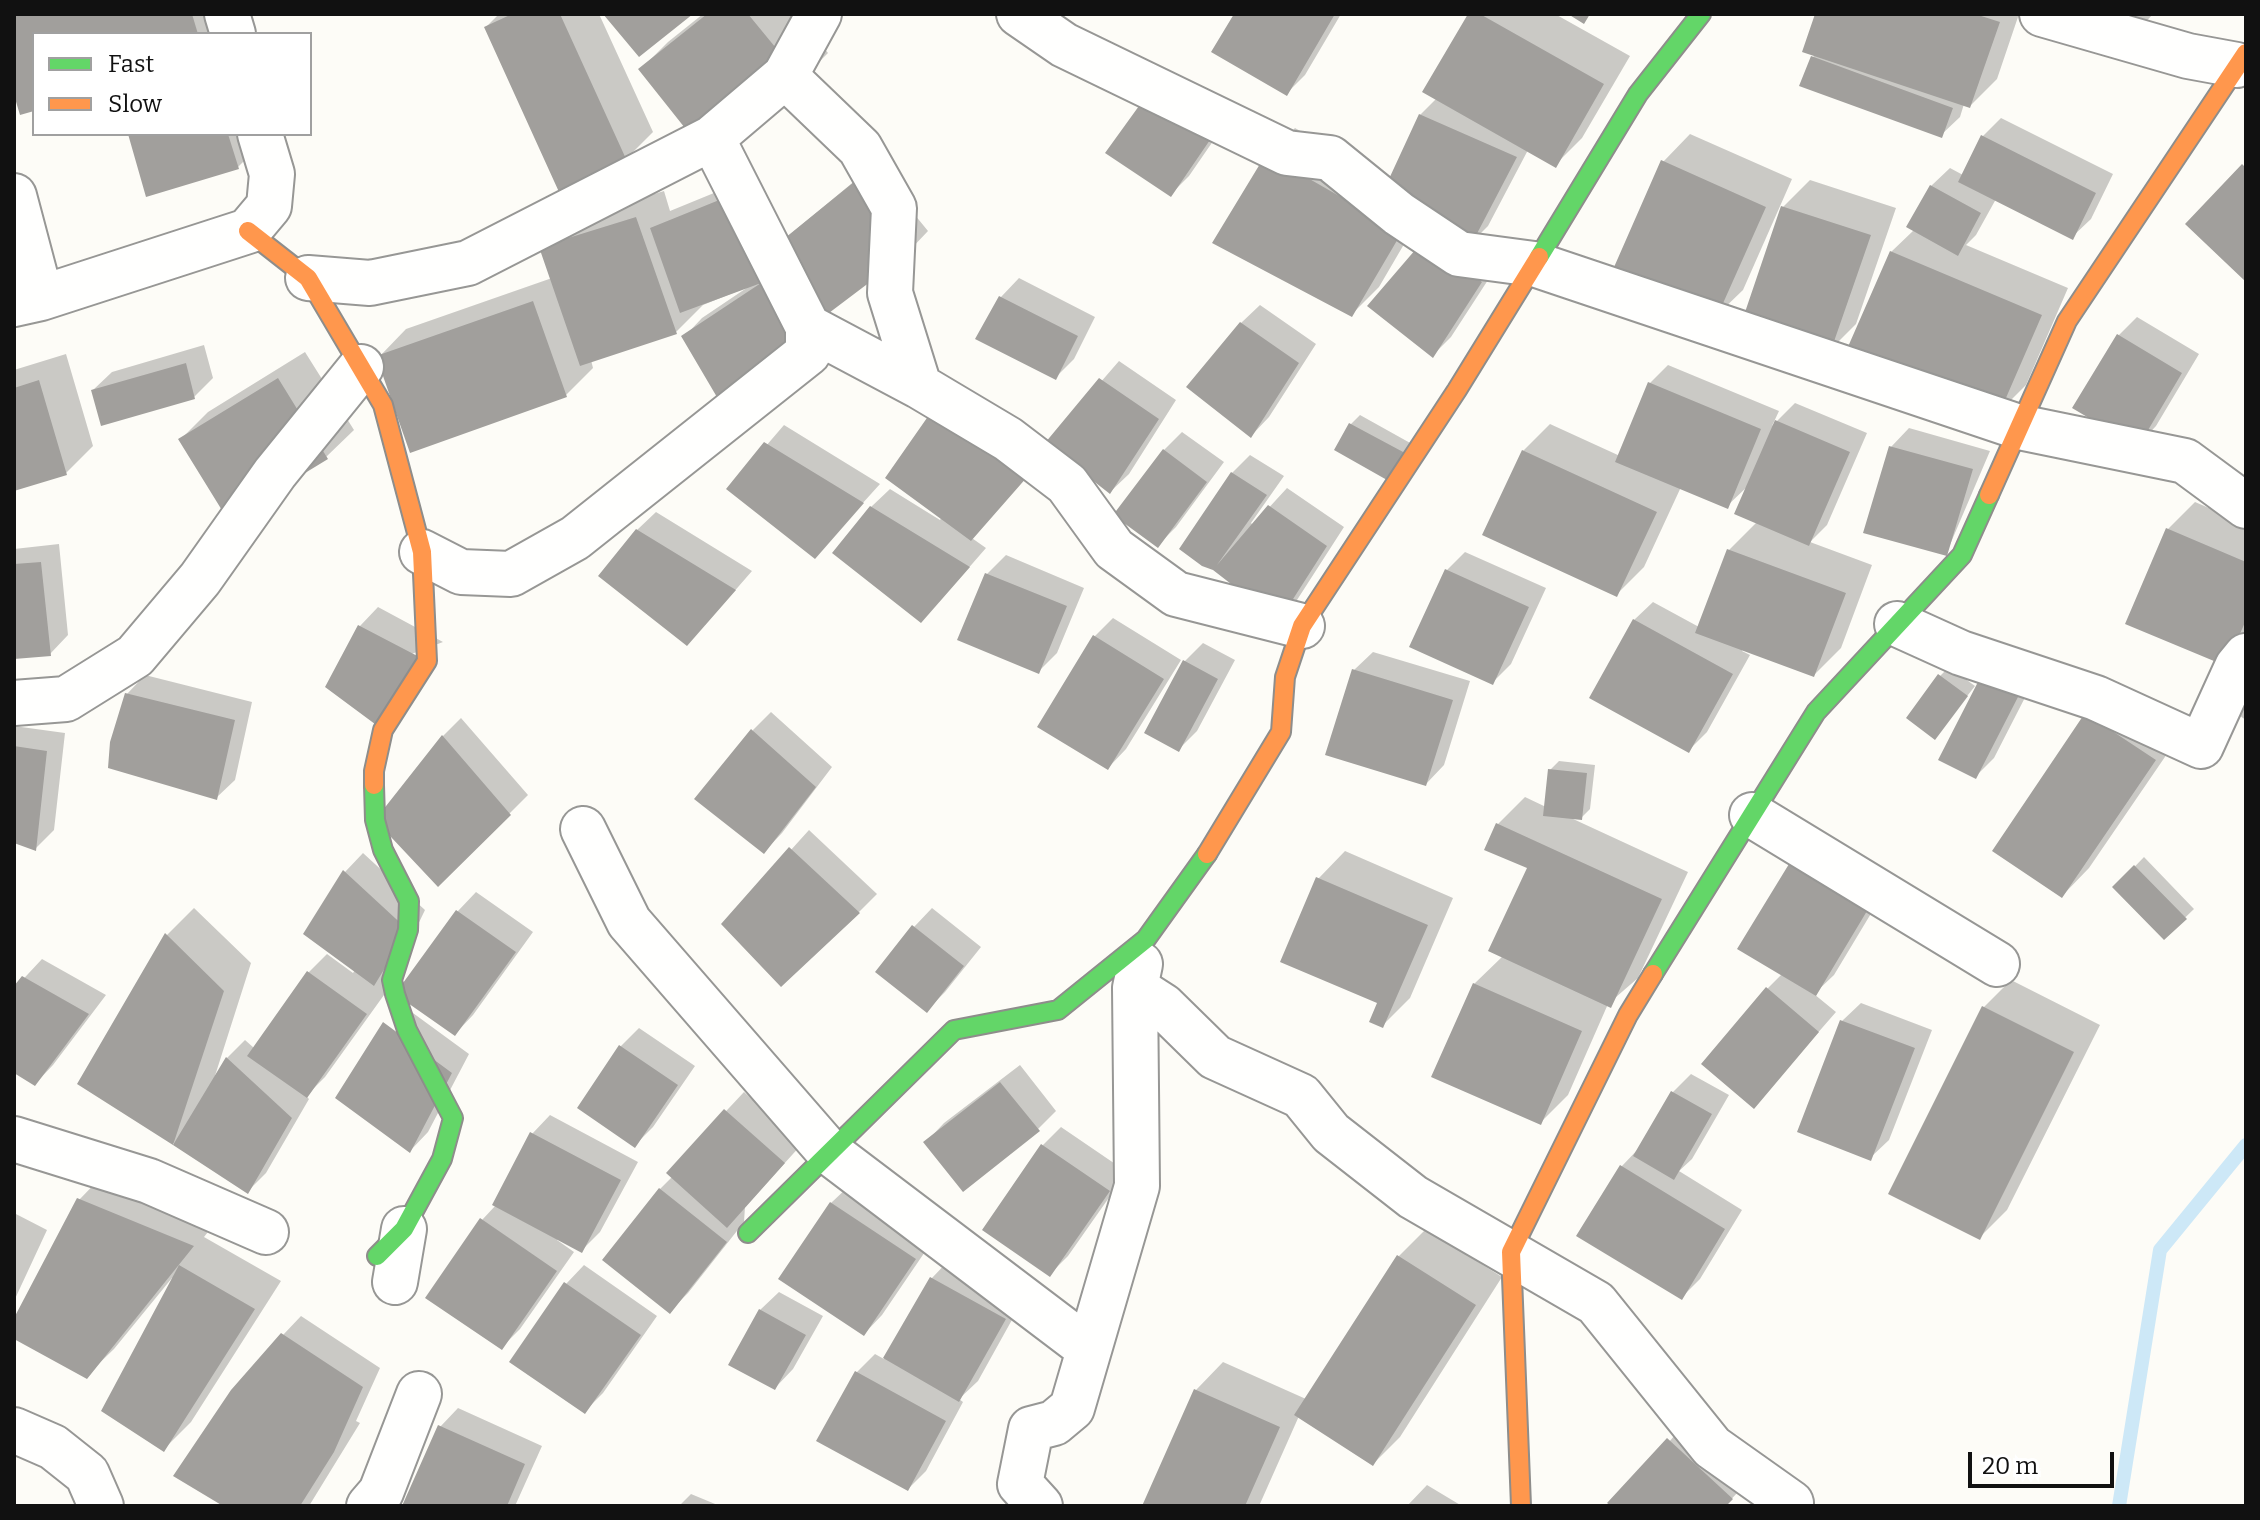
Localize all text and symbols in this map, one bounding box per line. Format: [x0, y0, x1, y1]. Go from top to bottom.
legend [32, 32, 312, 136]
text: Fast [108, 50, 154, 78]
text: Slow [108, 90, 162, 118]
scale bar [1972, 1436, 2118, 1486]
text: 20 m [1982, 1452, 2038, 1480]

